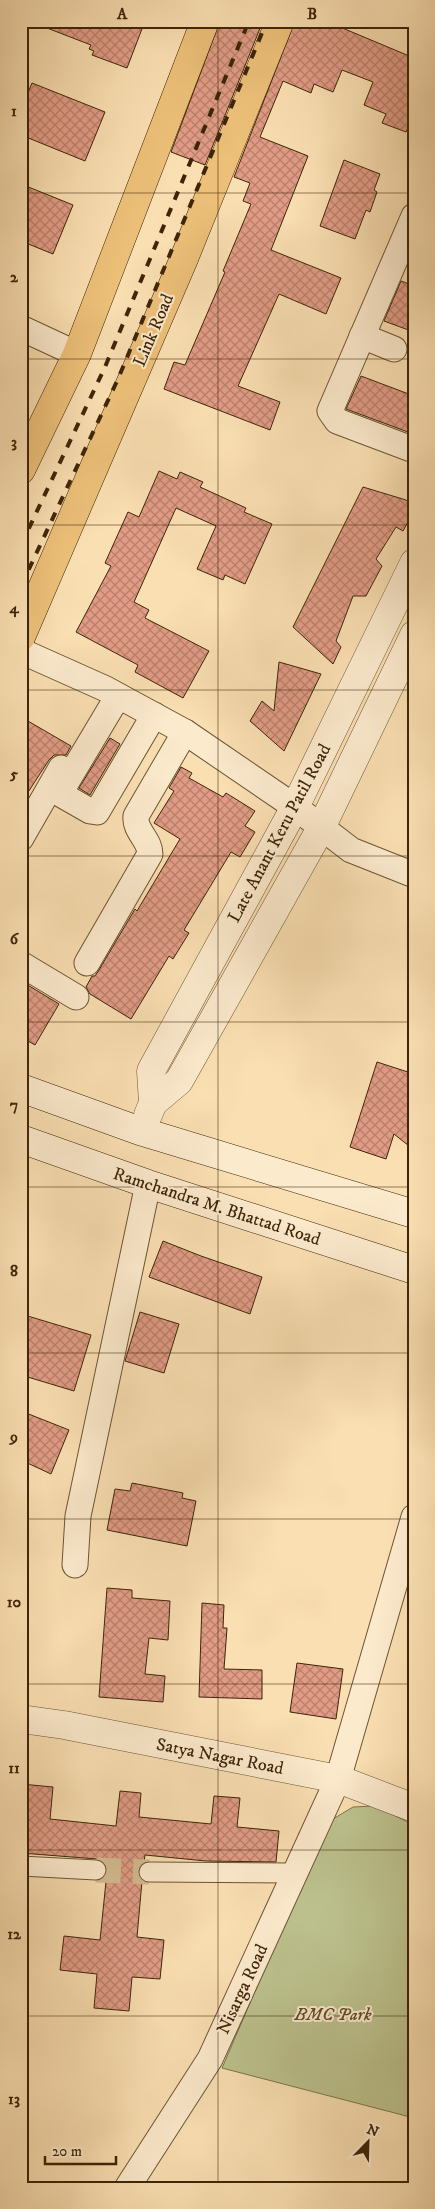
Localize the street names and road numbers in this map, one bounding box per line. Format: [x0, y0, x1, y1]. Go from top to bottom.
street label: Link Road [129, 291, 179, 370]
street label: Late Anant Keru Patil Road [223, 740, 336, 927]
street label: Ramchandra M. Bhattad Road [110, 1163, 323, 1251]
street label: Satya Nagar Road [154, 1734, 285, 1780]
street label: Nisarga Road [212, 1941, 273, 2038]

